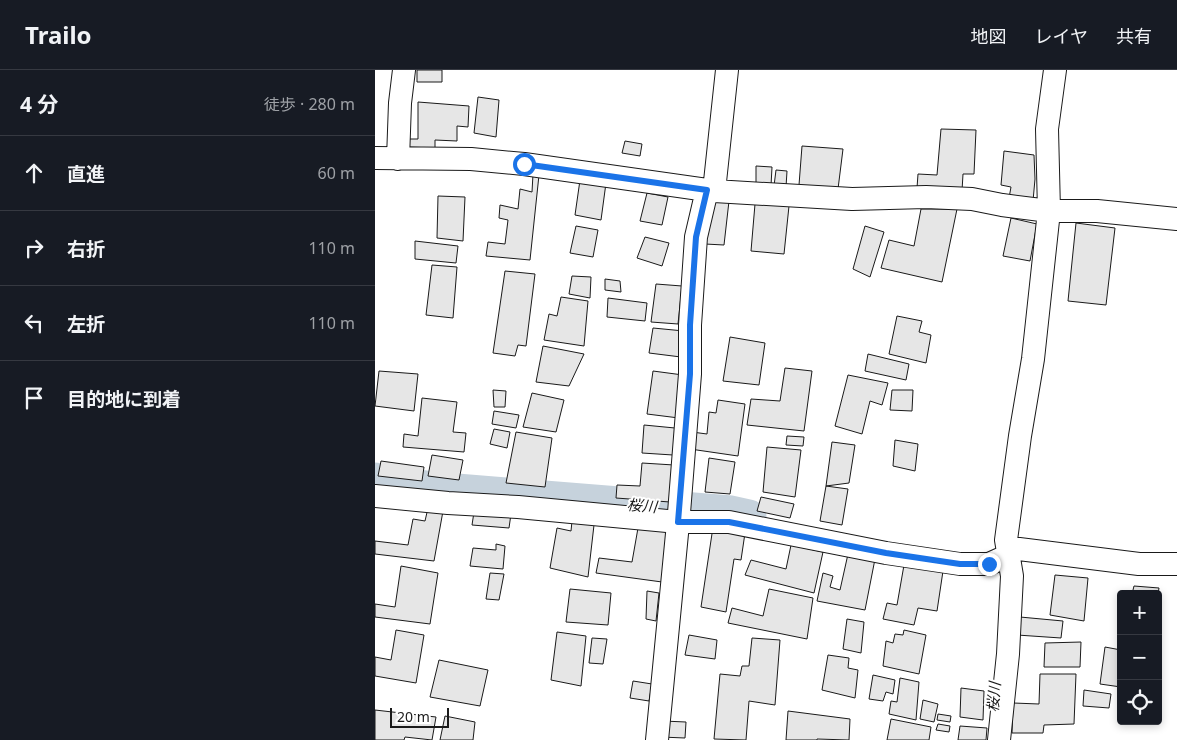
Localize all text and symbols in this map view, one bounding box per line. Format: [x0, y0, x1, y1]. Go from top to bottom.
text: Trailo [25, 18, 92, 51]
text: 地図 [971, 24, 1007, 48]
text: レイヤ [1035, 24, 1088, 48]
text: 共有 [1116, 24, 1152, 48]
text: 4 分 [20, 90, 58, 118]
text: 徒歩 · 280 m [264, 93, 355, 115]
route start [513, 153, 536, 176]
icon: ahead [20, 159, 48, 187]
text: 直進 [67, 161, 105, 187]
text: 60 m [318, 162, 355, 184]
icon: right [20, 234, 48, 262]
text: 右折 [67, 236, 105, 262]
text: 110 m [308, 237, 355, 259]
icon: left [20, 309, 48, 337]
text: 左折 [67, 311, 105, 337]
text: 110 m [308, 312, 355, 334]
icon: arrive [20, 384, 48, 412]
text: 目的地に到着 [67, 386, 181, 412]
water label: 桜川 [626, 494, 660, 516]
route end [978, 553, 1001, 576]
map controls [1117, 590, 1162, 725]
button: + [1117, 590, 1162, 635]
button: − [1117, 635, 1162, 680]
water label: 桜川 [982, 679, 1004, 713]
button: locate [1117, 680, 1162, 725]
scale bar [390, 705, 449, 728]
text: 20 m [397, 707, 430, 726]

